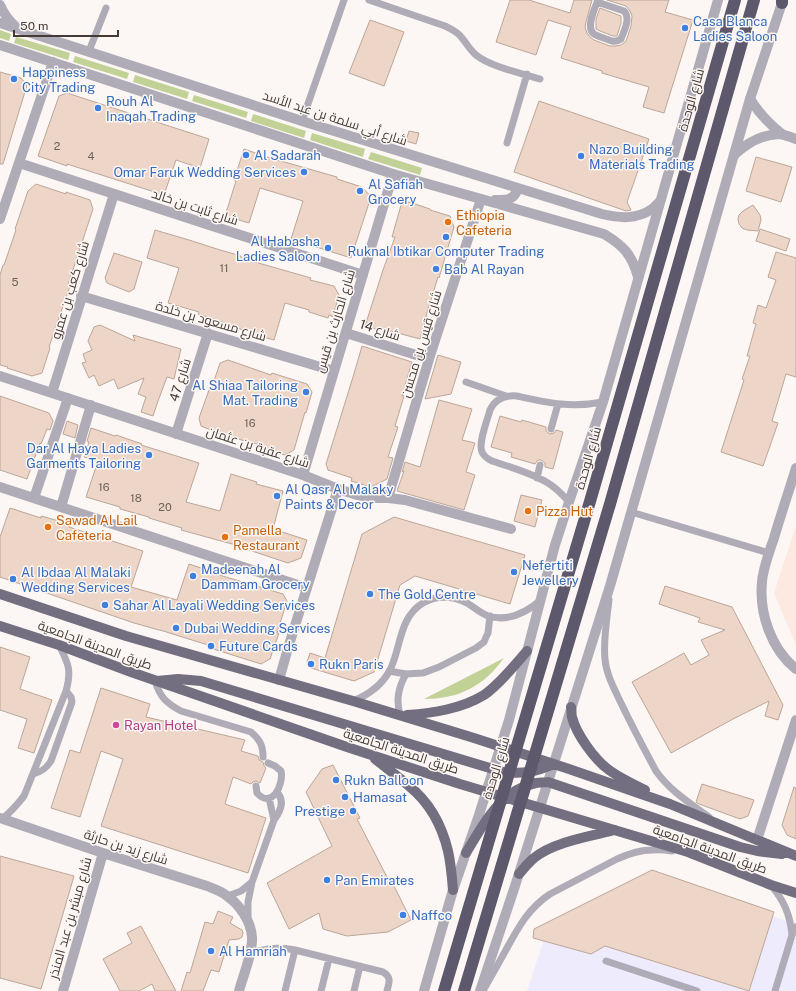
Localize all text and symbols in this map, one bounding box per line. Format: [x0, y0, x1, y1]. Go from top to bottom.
scale bar [14, 12, 118, 38]
place label: Casa Blanca Ladies Saloon [693, 14, 777, 44]
text: 50 m [20, 19, 48, 33]
marker: Casa Blanca Ladies Saloon [680, 23, 690, 33]
place label: Happiness City Trading [22, 65, 95, 95]
street label: شارع الوحدة [675, 67, 708, 133]
marker: Happiness City Trading [9, 74, 19, 84]
street label: شارع أبي سلمة بن عبد الأسد [260, 87, 409, 151]
place label: Rouh Al Inaqah Trading [106, 94, 196, 124]
marker: Rouh Al Inaqah Trading [93, 103, 103, 113]
house number: 2 [54, 140, 61, 152]
place label: Nazo Building Materials Trading [589, 142, 695, 172]
place label: Al Sadarah [254, 148, 321, 163]
house number: 4 [88, 150, 95, 162]
marker: Al Sadarah [241, 150, 251, 160]
marker: Nazo Building Materials Trading [576, 151, 586, 161]
place label: Omar Faruk Wedding Services [113, 165, 296, 180]
marker: Omar Faruk Wedding Services [299, 167, 309, 177]
place label: Al Safiah Grocery [368, 177, 423, 207]
street label: شارع ثابت بن خالد [149, 186, 240, 229]
marker: Al Safiah Grocery [355, 186, 365, 196]
place label: Ethiopia Cafeteria [456, 208, 512, 238]
marker: Ethiopia Cafeteria [443, 217, 453, 227]
marker: Ruknal Ibtikar Computer Trading [441, 232, 451, 242]
place label: Al Habasha Ladies Saloon [236, 234, 320, 264]
street label: شارع كعب بن عمرو [48, 239, 93, 341]
marker: Al Habasha Ladies Saloon [323, 243, 333, 253]
place label: Ruknal Ibtikar Computer Trading [348, 244, 544, 259]
house number: 11 [220, 262, 228, 274]
place label: Bab Al Rayan [444, 262, 524, 277]
marker: Bab Al Rayan [431, 264, 441, 274]
street label: شارع الحارث بن قيس [312, 267, 359, 375]
house number: 5 [11, 276, 19, 288]
street label: شارع قيس بن محسن [398, 289, 445, 400]
street label: شارع مسعود بن خلدة [154, 298, 268, 345]
street label: شارع 14 [357, 316, 402, 345]
street label: شارع 47 [166, 357, 195, 404]
place label: Al Shiaa Tailoring Mat. Trading [192, 378, 298, 408]
marker: Al Shiaa Tailoring Mat. Trading [301, 387, 311, 397]
house number: 16 [244, 417, 256, 429]
street label: شارع عقبة بن عثمان [204, 423, 311, 472]
street label: شارع الوحدة [572, 425, 605, 491]
place label: Dar Al Haya Ladies Garments Tailoring [26, 441, 141, 471]
marker: Dar Al Haya Ladies Garments Tailoring [144, 450, 154, 460]
house number: 16 [98, 481, 110, 493]
place label: Al Qasr Al Malaky Paints & Decor [285, 482, 393, 512]
marker: Al Qasr Al Malaky Paints & Decor [272, 491, 282, 501]
house number: 18 [130, 492, 142, 504]
house number: 20 [158, 501, 172, 513]
place label: Pizza Hut [536, 504, 593, 519]
marker: Pizza Hut [523, 506, 533, 516]
place label: Sawad Al Lail Cafeteria [56, 513, 138, 543]
marker: Sawad Al Lail Cafeteria [43, 522, 53, 532]
place label: Pamella Restaurant [233, 523, 299, 553]
marker: Pamella Restaurant [220, 532, 230, 542]
place label: Nefertiti Jewellery [522, 558, 579, 588]
place label: Madeenah Al Dammam Grocery [201, 562, 310, 592]
place label: Al Ibdaa Al Malaki Wedding Services [21, 565, 131, 595]
marker: Nefertiti Jewellery [509, 567, 519, 577]
marker: Madeenah Al Dammam Grocery [188, 571, 198, 581]
marker: Al Ibdaa Al Malaki Wedding Services [8, 574, 18, 584]
place label: The Gold Centre [378, 587, 476, 602]
marker: The Gold Centre [365, 589, 375, 599]
place label: Sahar Al Layali Wedding Services [113, 598, 315, 613]
marker: Sahar Al Layali Wedding Services [100, 600, 110, 610]
street label: طريق المدينة الجامعية [36, 617, 154, 673]
place label: Dubai Wedding Services [184, 621, 330, 636]
marker: Dubai Wedding Services [171, 623, 181, 633]
place label: Future Cards [219, 639, 298, 654]
marker: Future Cards [206, 641, 216, 651]
place label: Rukn Paris [319, 657, 384, 672]
marker: Rukn Paris [306, 659, 316, 669]
place label: Rayan Hotel [124, 718, 197, 733]
marker: Rayan Hotel [111, 720, 121, 730]
street label: طريق المدينة الجامعية [341, 725, 461, 777]
street label: شارع الوحدة [479, 735, 514, 801]
place label: Rukn Balloon [344, 773, 424, 788]
marker: Rukn Balloon [331, 775, 341, 785]
place label: Hamasat [353, 790, 407, 805]
marker: Hamasat [340, 792, 350, 802]
place label: Prestige [295, 804, 345, 819]
marker: Prestige [348, 806, 358, 816]
street label: طريق المدينة الجامعية [651, 821, 769, 877]
street label: شارع زيد بن حارثة [82, 826, 170, 869]
street label: شارع مبشر بن عبد المنذر [45, 855, 96, 982]
place label: Pan Emirates [335, 873, 414, 888]
marker: Pan Emirates [322, 875, 332, 885]
place label: Naffco [411, 908, 452, 923]
marker: Naffco [398, 910, 408, 920]
place label: Al Hamriah [219, 944, 287, 959]
marker: Al Hamriah [206, 946, 216, 956]

